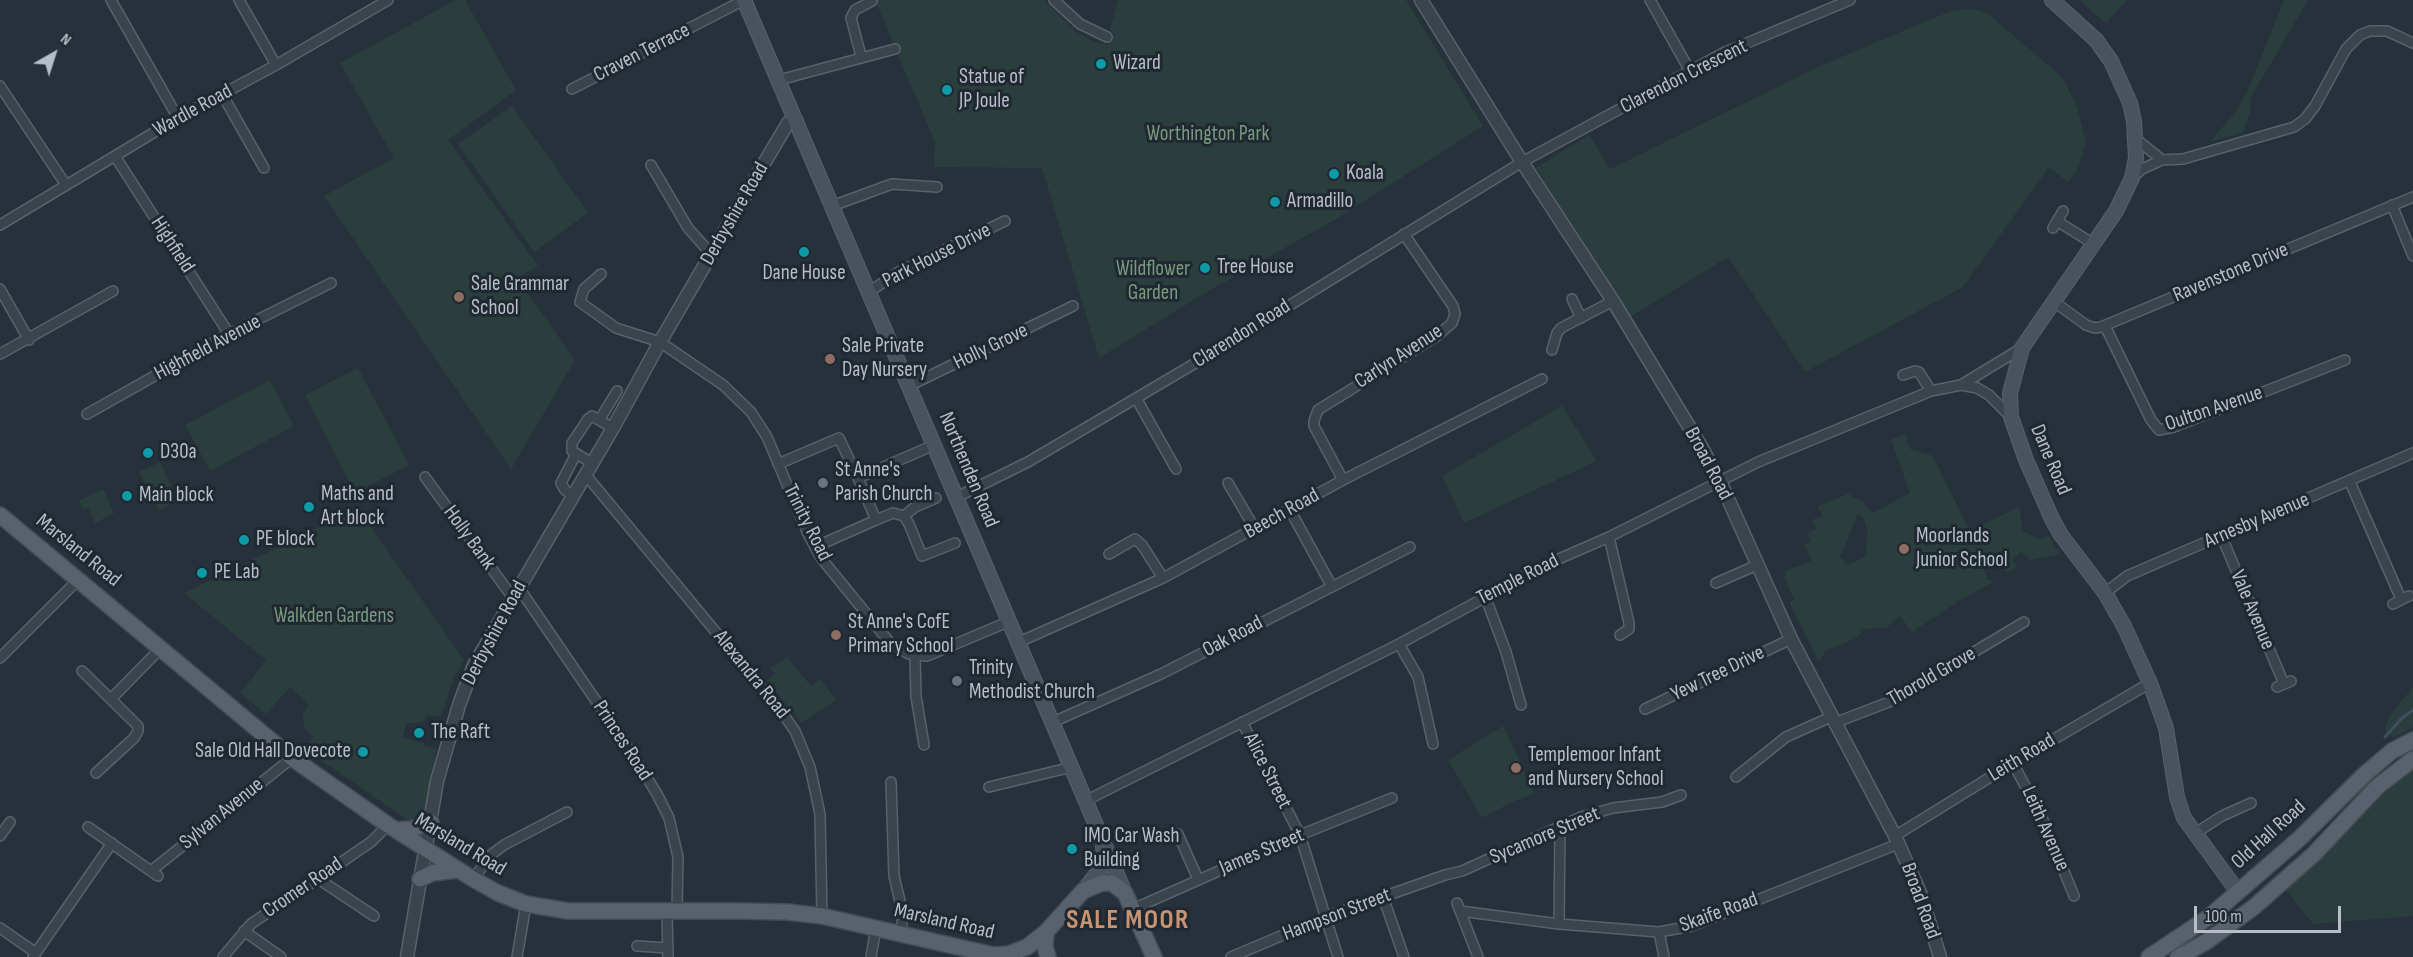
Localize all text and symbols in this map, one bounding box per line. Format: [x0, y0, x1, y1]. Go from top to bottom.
street label: Craven Terrace [590, 18, 694, 88]
north arrow [24, 24, 84, 84]
text: N [56, 30, 75, 50]
street label: Clarendon Crescent [1616, 34, 1752, 120]
place label: Wizard [1113, 51, 1161, 77]
marker: Wizard [1094, 57, 1108, 71]
place label: Statue of JP Joule [959, 65, 1024, 115]
street label: Wardle Road [149, 79, 237, 143]
marker: Statue of JP Joule [940, 83, 954, 97]
park label: Worthington Park [1147, 122, 1269, 148]
street label: Derbyshire Road [696, 158, 774, 270]
place label: Koala [1346, 161, 1384, 187]
marker: Koala [1327, 167, 1341, 181]
place label: Armadillo [1287, 189, 1353, 215]
marker: Armadillo [1268, 195, 1282, 209]
street label: Highfield [144, 212, 200, 278]
street label: Park House Drive [879, 218, 995, 294]
street label: Ravenstone Drive [2170, 237, 2292, 309]
marker: Dane House [797, 245, 811, 259]
place label: Tree House [1217, 255, 1294, 281]
park label: Wildflower Garden [1116, 257, 1190, 307]
place label: Dane House [762, 261, 846, 287]
marker: Tree House [1198, 261, 1212, 275]
place label: Sale Grammar School [471, 272, 569, 322]
marker: Sale Grammar School [452, 290, 466, 304]
street label: Clarendon Road [1189, 294, 1295, 374]
street label: Highfield Avenue [150, 309, 266, 387]
street label: Holly Grove [950, 318, 1032, 376]
street label: Carlyn Avenue [1350, 319, 1448, 395]
place label: Sale Private Day Nursery [842, 334, 927, 384]
marker: Sale Private Day Nursery [823, 352, 837, 366]
street label: Oulton Avenue [2162, 381, 2266, 437]
street label: Northenden Road [932, 408, 1004, 532]
street label: Dane Road [2024, 421, 2076, 499]
street label: Broad Road [1678, 423, 1738, 505]
place label: D30a [160, 440, 197, 466]
marker: D30a [141, 446, 155, 460]
place label: St Anne's Parish Church [835, 458, 933, 508]
marker: St Anne's Parish Church [816, 476, 830, 490]
street label: Trinity Road [777, 480, 837, 566]
place label: Maths and Art block [321, 482, 394, 532]
place label: Main block [139, 483, 214, 509]
street label: Beech Road [1240, 483, 1324, 545]
street label: Arnesby Avenue [2201, 488, 2313, 554]
marker: Main block [120, 489, 134, 503]
marker: Maths and Art block [302, 500, 316, 514]
street label: Holly Bank [437, 501, 501, 575]
street label: Marsland Road [30, 509, 126, 593]
place label: Moorlands Junior School [1916, 524, 2008, 574]
place label: PE block [256, 527, 315, 553]
marker: PE block [237, 533, 251, 547]
marker: Moorlands Junior School [1897, 542, 1911, 556]
street label: Temple Road [1473, 549, 1563, 611]
place label: PE Lab [214, 560, 259, 586]
marker: PE Lab [195, 566, 209, 580]
street label: Vale Avenue [2224, 566, 2280, 654]
street label: Derbyshire Road [457, 577, 533, 689]
park label: Walkden Gardens [274, 604, 394, 630]
place label: St Anne's CofE Primary School [848, 610, 954, 660]
street label: Oak Road [1199, 611, 1267, 663]
street label: Alexandra Road [708, 625, 794, 725]
marker: St Anne's CofE Primary School [829, 628, 843, 642]
street label: Yew Tree Drive [1667, 641, 1769, 707]
street label: Thorold Grove [1883, 642, 1981, 712]
place label: Trinity Methodist Church [969, 656, 1095, 706]
marker: Trinity Methodist Church [950, 674, 964, 688]
street label: Princes Road [587, 696, 657, 786]
place label: The Raft [431, 720, 490, 746]
marker: The Raft [412, 726, 426, 740]
street label: Leith Road [1984, 728, 2060, 788]
street label: Alice Street [1237, 729, 1297, 813]
place label: Sale Old Hall Dovecote [195, 739, 351, 765]
place label: Templemoor Infant and Nursery School [1528, 743, 1664, 793]
marker: Sale Old Hall Dovecote [356, 745, 370, 759]
marker: Templemoor Infant and Nursery School [1509, 761, 1523, 775]
street label: Sylvan Avenue [175, 773, 269, 855]
street label: Leith Avenue [2015, 783, 2075, 875]
street label: Old Hall Road [2227, 795, 2311, 875]
street label: Sycamore Street [1486, 802, 1604, 870]
street label: Marsland Road [410, 808, 510, 882]
street label: James Street [1216, 823, 1308, 881]
place label: IMO Car Wash Building [1084, 824, 1179, 874]
marker: IMO Car Wash Building [1065, 842, 1079, 856]
street label: Cromer Road [258, 852, 348, 924]
street label: Broad Road [1895, 860, 1945, 942]
street label: Hampson Street [1279, 883, 1395, 947]
street label: Skaife Road [1676, 887, 1762, 939]
scale bar [2197, 894, 2344, 932]
street label: Marsland Road [892, 898, 996, 946]
district label: SALE MOOR [1066, 905, 1190, 937]
text: 100 m [2205, 906, 2242, 927]

